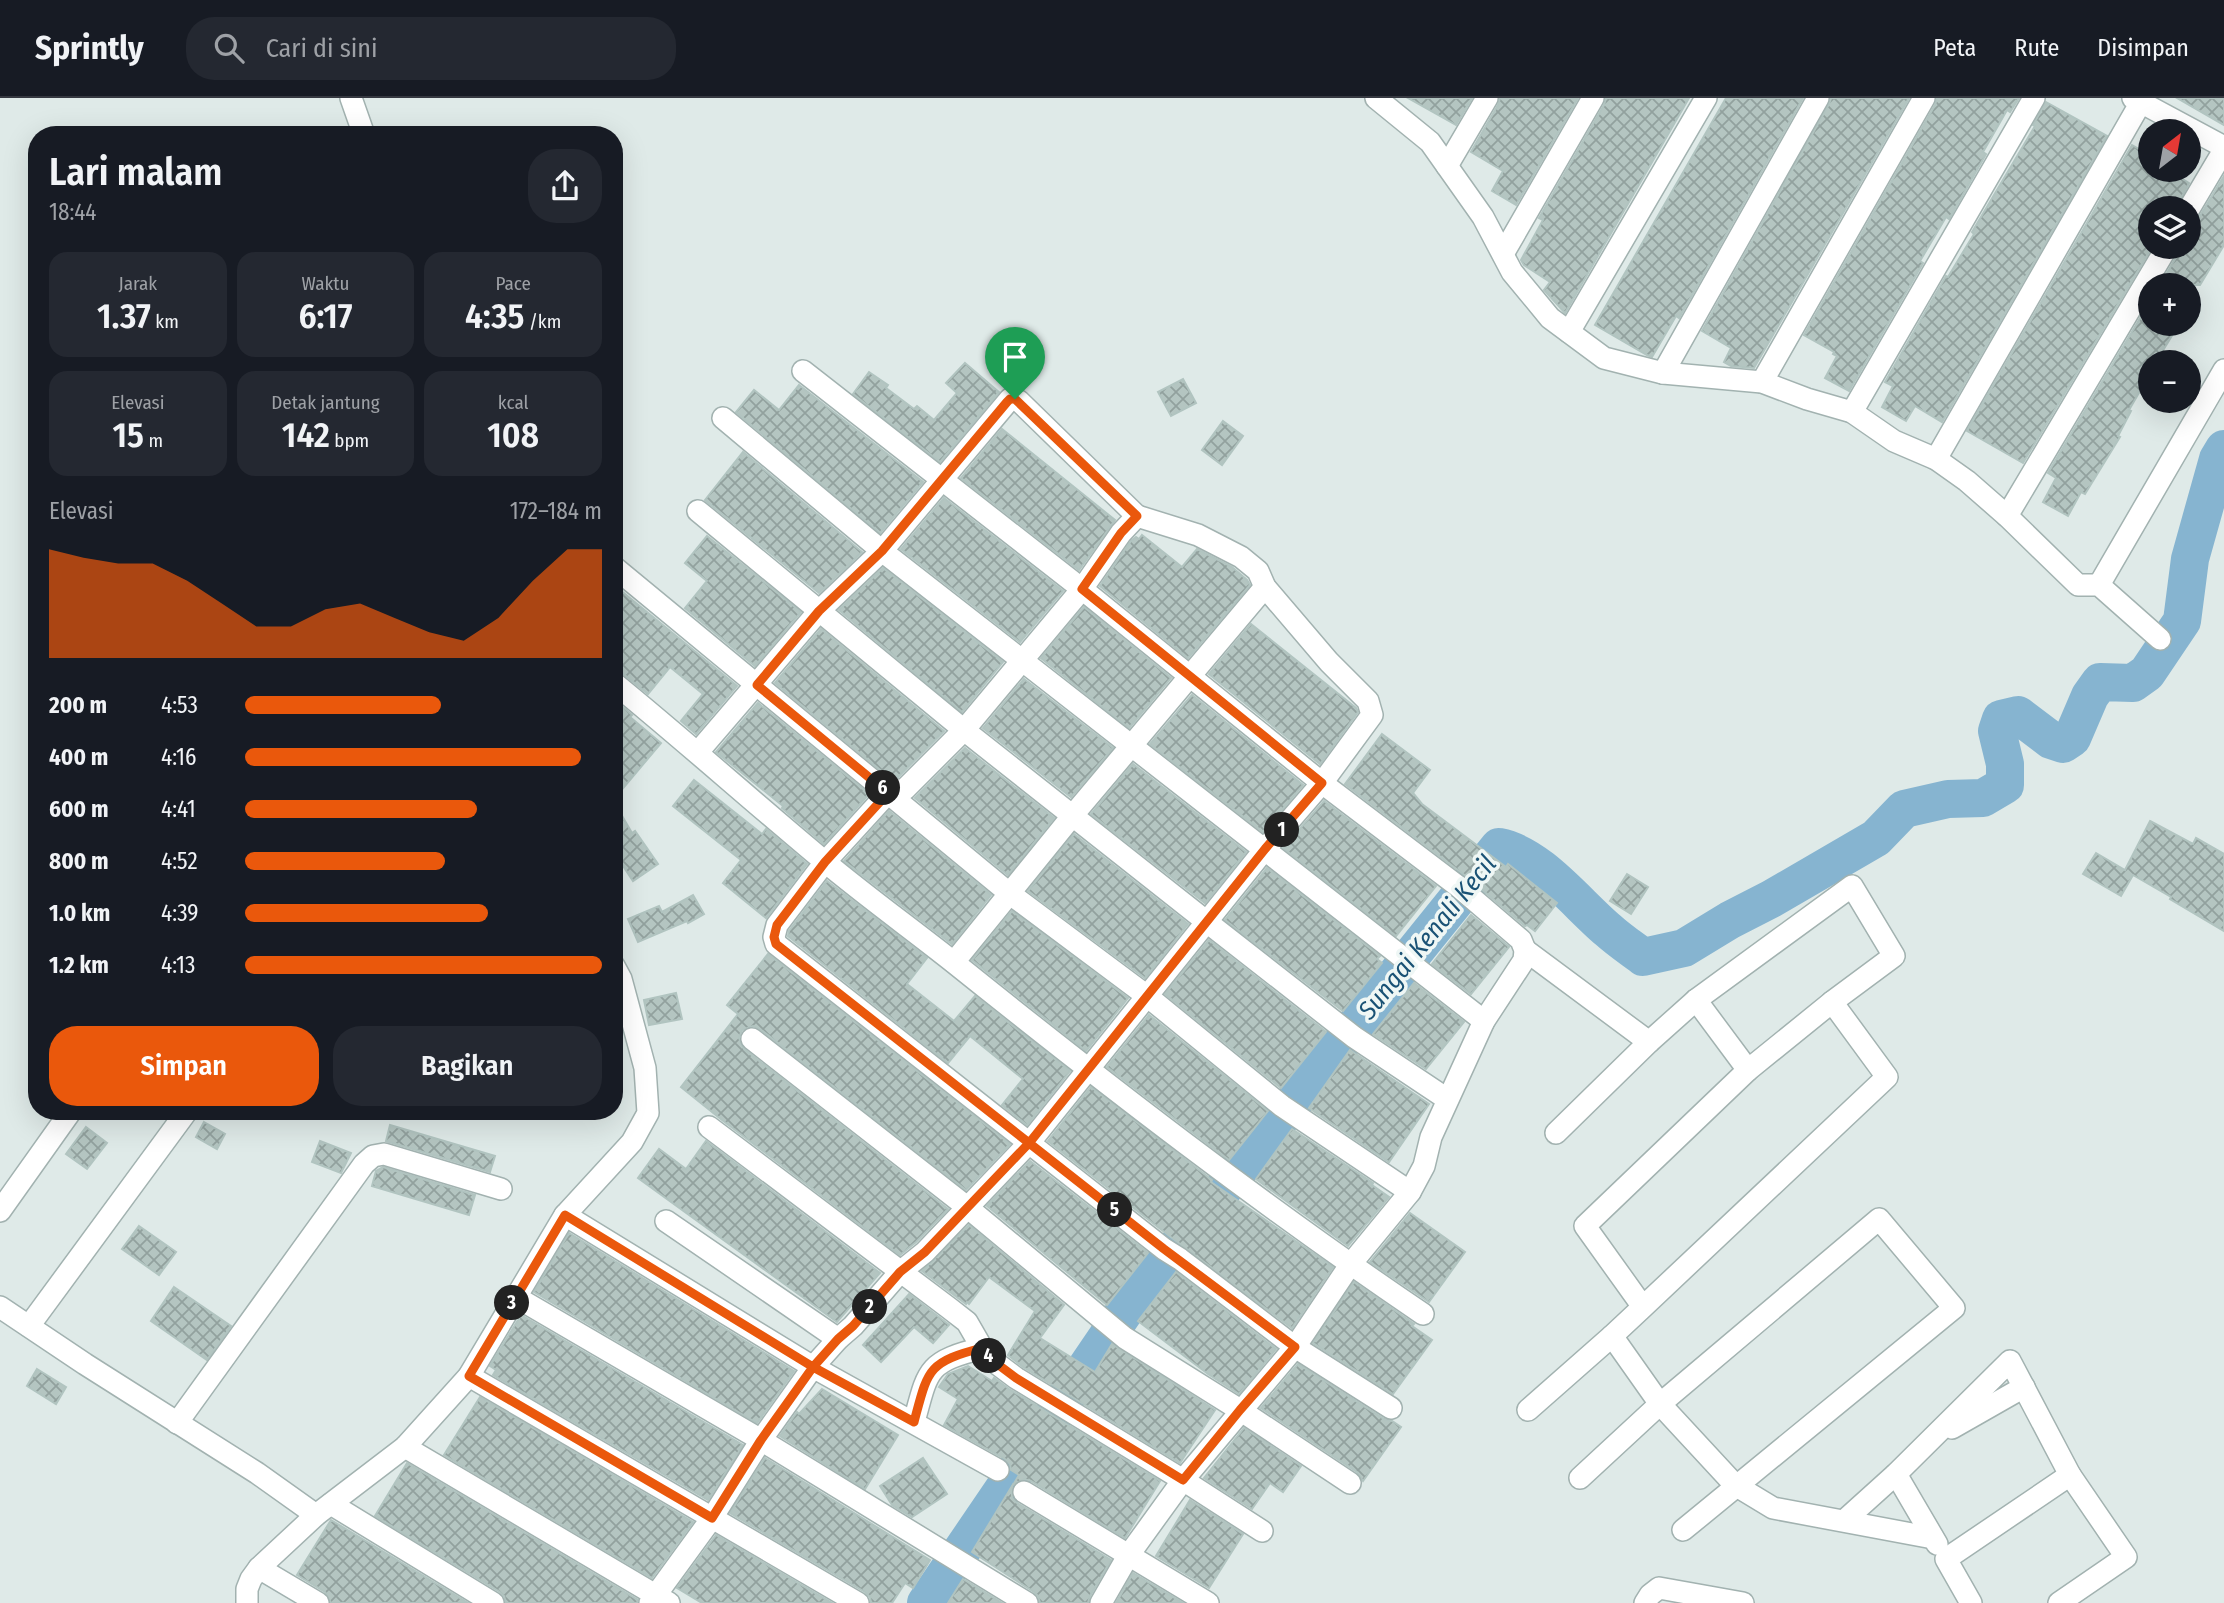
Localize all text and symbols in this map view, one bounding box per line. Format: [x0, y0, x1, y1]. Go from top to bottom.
search box [186, 17, 676, 80]
text: Sprintly [35, 28, 144, 68]
icon: search [210, 29, 248, 67]
text: Cari di sini [266, 33, 378, 64]
text: Peta [1933, 34, 1976, 62]
text: Rute [2014, 34, 2059, 62]
text: Disimpan [2097, 34, 2189, 62]
north arrow [2138, 119, 2202, 182]
map controls [2138, 119, 2201, 413]
text: Lari malam [49, 149, 222, 195]
button: share [528, 149, 602, 223]
button: layers [2138, 196, 2201, 259]
text: 18:44 [49, 198, 97, 226]
text: Jarak [118, 272, 157, 295]
text: Waktu [302, 272, 349, 295]
text: Pace [495, 272, 531, 295]
button: + [2138, 273, 2201, 336]
text: 1.37 [97, 295, 151, 337]
text: 6:17 [298, 295, 353, 337]
text: 4:35 [465, 295, 524, 337]
text: km [151, 310, 179, 333]
text: /km [524, 310, 561, 333]
pin [985, 327, 1045, 399]
icon: arrive [996, 338, 1034, 376]
button: − [2138, 350, 2201, 413]
text: Elevasi [111, 391, 164, 414]
text: Detak jantung [271, 391, 380, 414]
text: kcal [498, 391, 529, 414]
text: 15 [113, 414, 144, 456]
text: 142 [282, 414, 330, 456]
text: 108 [487, 414, 539, 456]
text: m [144, 429, 163, 452]
text: bpm [330, 429, 369, 452]
text: Elevasi [49, 497, 114, 525]
text: 172–184 m [510, 497, 602, 525]
text: 200 m [49, 691, 107, 719]
text: 4:53 [161, 691, 198, 719]
text: 400 m [49, 743, 108, 771]
text: 4:16 [161, 743, 196, 771]
pin: 6 [866, 770, 900, 806]
text: 6 [878, 776, 887, 799]
text: 600 m [49, 795, 108, 823]
text: 4:41 [161, 795, 196, 823]
pin: 1 [1264, 812, 1300, 848]
text: 1 [1277, 818, 1286, 841]
text: 800 m [49, 847, 109, 875]
text: 4:52 [161, 847, 198, 875]
water label: Sungai Kenali Kecil [1351, 849, 1503, 1026]
text: 1.0 km [49, 899, 110, 927]
text: 4:39 [161, 899, 199, 927]
text: 1.2 km [49, 951, 109, 979]
text: 4:13 [161, 951, 195, 979]
button: Simpan [49, 1026, 319, 1106]
button: Bagikan [333, 1026, 602, 1106]
pin: 5 [1098, 1192, 1132, 1228]
text: 5 [1110, 1198, 1119, 1221]
pin: 3 [494, 1286, 530, 1320]
pin: 2 [852, 1290, 888, 1324]
text: 3 [507, 1291, 516, 1314]
text: 2 [865, 1295, 874, 1318]
pin: 4 [972, 1338, 1006, 1374]
text: 4 [984, 1344, 993, 1367]

